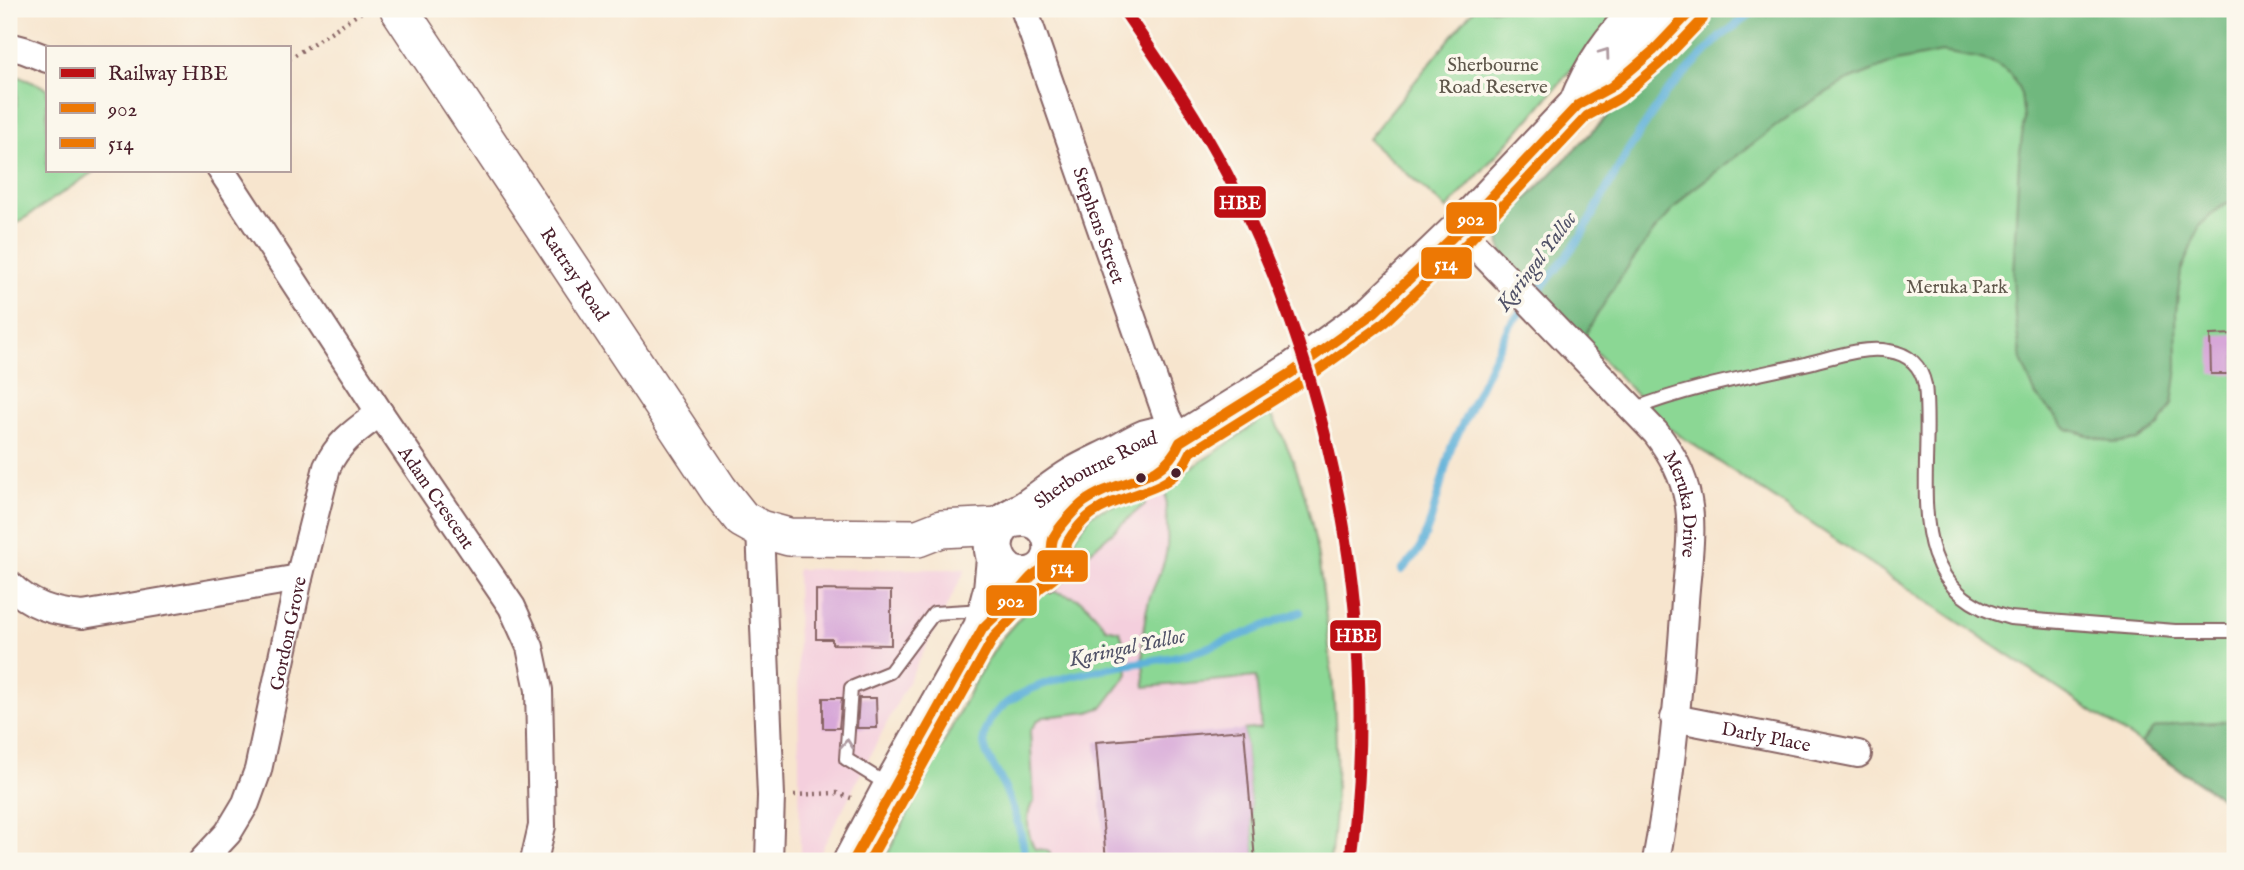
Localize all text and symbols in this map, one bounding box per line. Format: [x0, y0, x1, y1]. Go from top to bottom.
legend [46, 46, 290, 172]
one-way arrow [1596, 49, 1609, 61]
park label: Sherbourne Road Reserve [1438, 54, 1548, 100]
text: Railway HBE [108, 61, 228, 88]
text: 902 [107, 97, 137, 124]
text: 514 [108, 131, 134, 158]
street label: Stephens Street [1066, 164, 1130, 288]
line badge: HBE [1213, 185, 1267, 219]
text: HBE [1219, 192, 1261, 216]
line badge: 902 [1445, 201, 1498, 235]
water label: Karingal Yalloc [1490, 206, 1584, 318]
text: 902 [1457, 208, 1484, 232]
street label: Rattray Road [534, 224, 614, 327]
line badge: 514 [1420, 246, 1473, 280]
text: 514 [1434, 253, 1458, 277]
park label: Meruka Park [1906, 276, 2009, 300]
street label: Sherbourne Road [1030, 426, 1160, 515]
street label: Adam Crescent [391, 441, 479, 555]
street label: Meruka Drive [1657, 447, 1701, 559]
unlabelled marker [1169, 466, 1183, 480]
unlabelled marker [1134, 471, 1148, 485]
line badge: 514 [1036, 549, 1089, 583]
text: 514 [1050, 556, 1074, 580]
street label: Gordon Grove [265, 574, 313, 693]
line badge: 902 [985, 584, 1038, 617]
text: 902 [997, 590, 1024, 614]
line badge: HBE [1329, 619, 1382, 652]
water label: Karingal Yalloc [1066, 623, 1188, 674]
text: HBE [1335, 625, 1377, 649]
street label: Darly Place [1719, 718, 1813, 759]
one-way arrow [839, 739, 854, 750]

